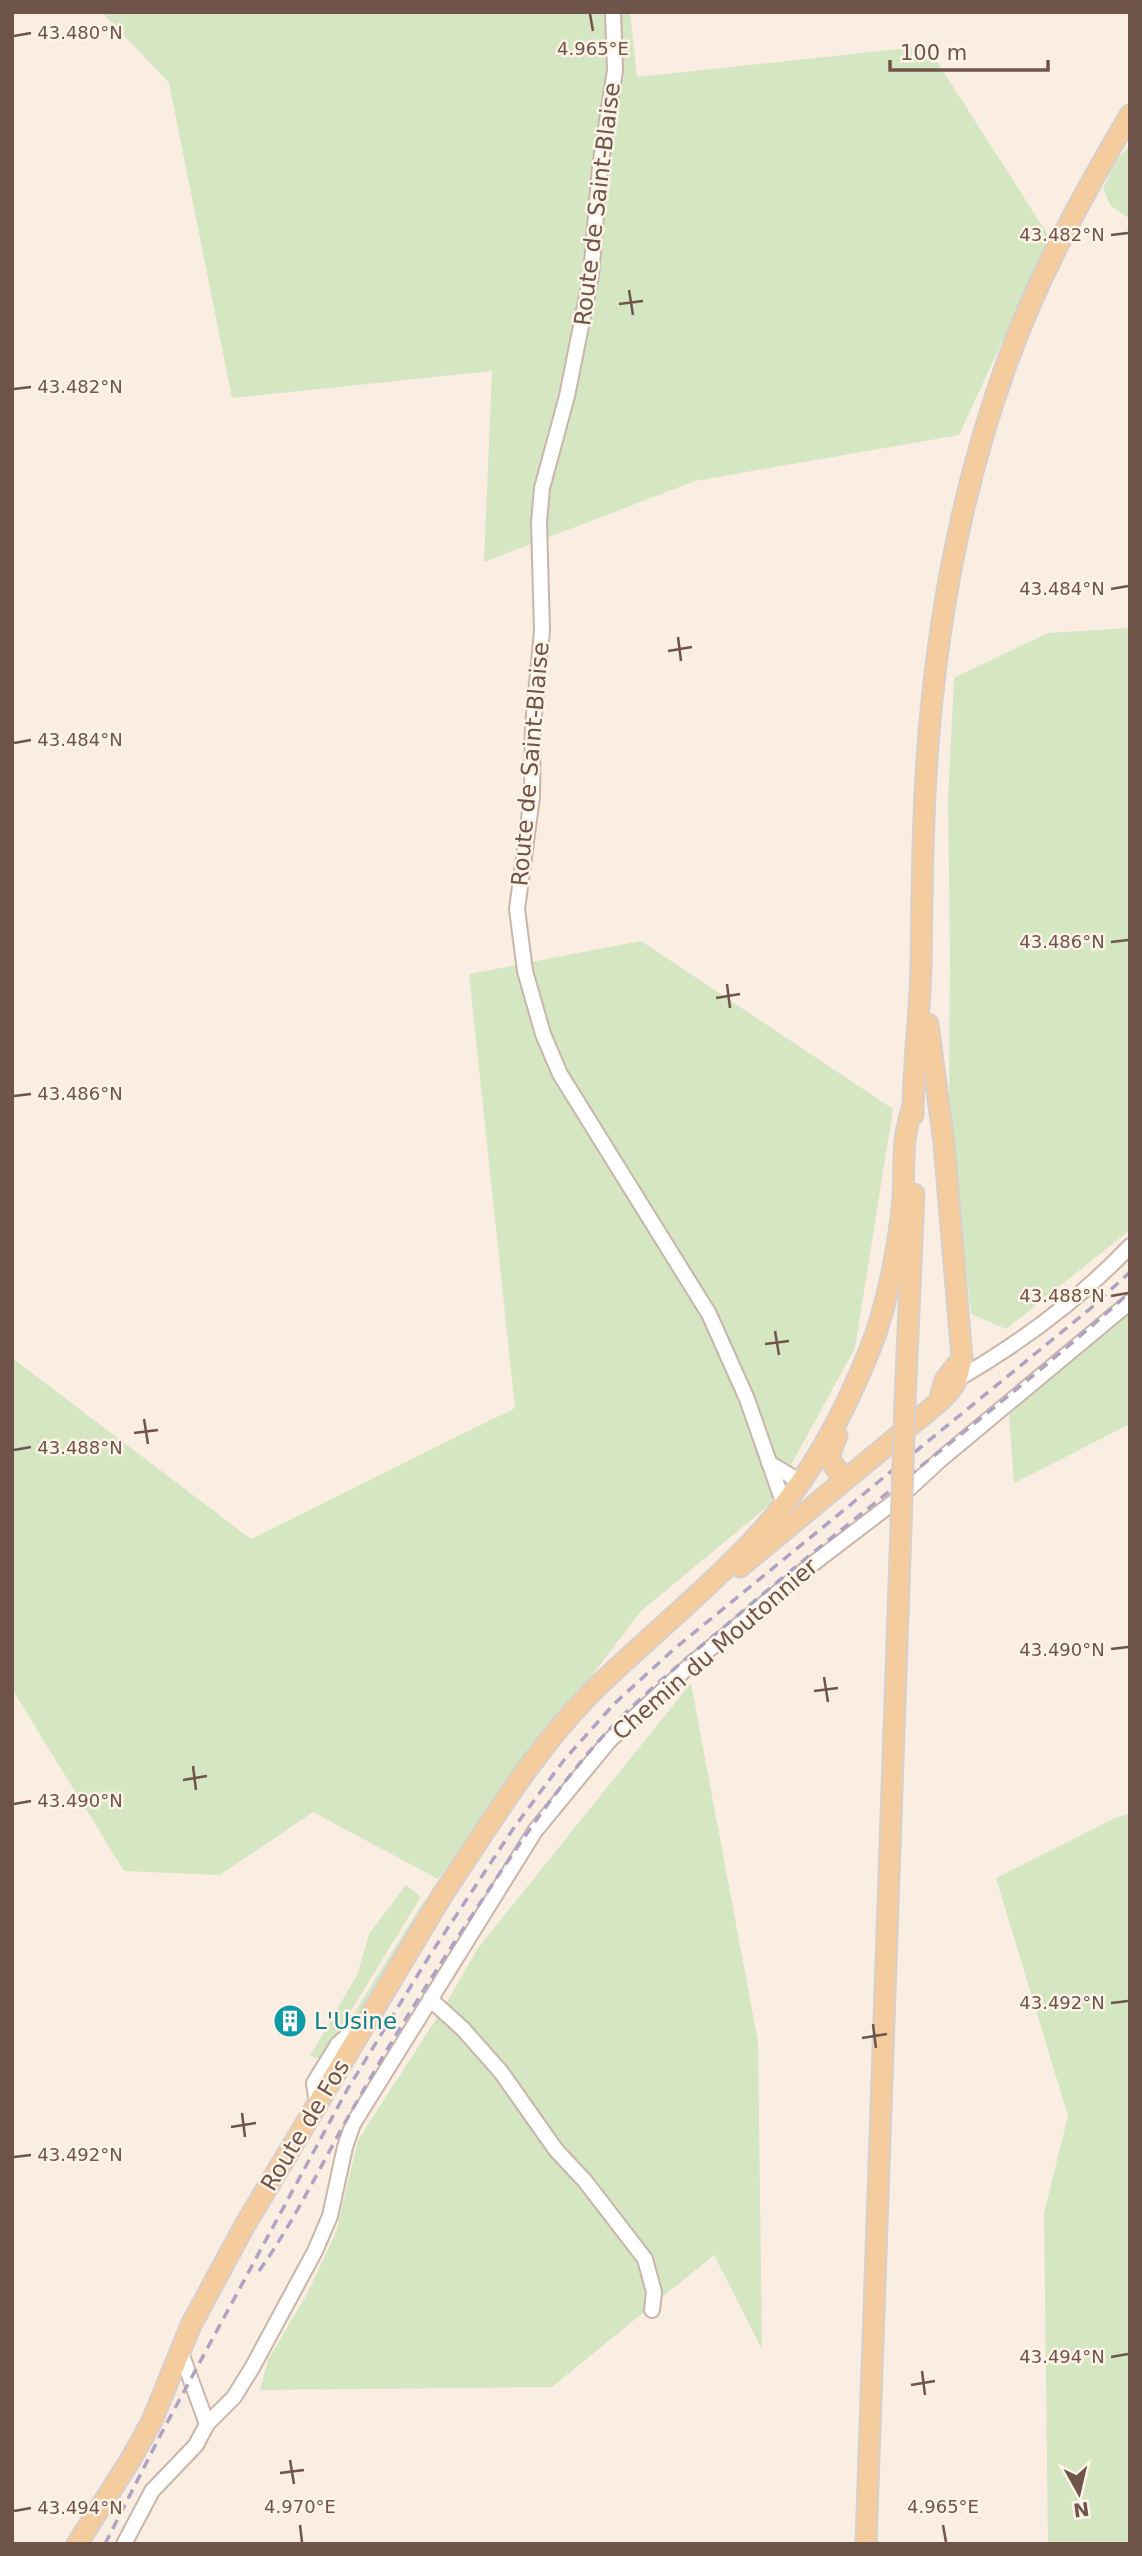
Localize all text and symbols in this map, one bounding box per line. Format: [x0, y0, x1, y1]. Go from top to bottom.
text: 43.480°N [37, 22, 123, 43]
scale bar [890, 28, 1048, 72]
text: 4.965°E [557, 38, 629, 59]
text: 100 m [900, 41, 967, 65]
street label: Route de Saint-Blaise [569, 81, 625, 327]
text: 43.482°N [1019, 224, 1105, 245]
text: 43.482°N [37, 376, 123, 397]
text: 43.484°N [1019, 578, 1105, 599]
street label: Route de Saint-Blaise [506, 641, 554, 887]
text: 43.484°N [37, 729, 123, 750]
text: 43.486°N [1019, 931, 1105, 952]
text: 43.486°N [37, 1083, 123, 1104]
text: 43.488°N [1019, 1285, 1105, 1306]
text: 43.488°N [37, 1437, 123, 1458]
street label: Chemin du Moutonnier [607, 1553, 823, 1745]
text: 43.490°N [1019, 1639, 1105, 1660]
text: 43.490°N [37, 1790, 123, 1811]
text: 43.492°N [1019, 1992, 1105, 2013]
building icon: L'Usine [271, 2002, 309, 2040]
place label: L'Usine [314, 2008, 397, 2034]
street label: Route de Fos [256, 2055, 354, 2195]
text: 43.492°N [37, 2144, 123, 2165]
text: 43.494°N [1019, 2346, 1105, 2367]
north arrow [1044, 2458, 1114, 2528]
text: 4.970°E [264, 2496, 336, 2517]
text: 4.965°E [907, 2496, 979, 2517]
text: 43.494°N [37, 2497, 123, 2518]
text: N [1072, 2498, 1091, 2522]

